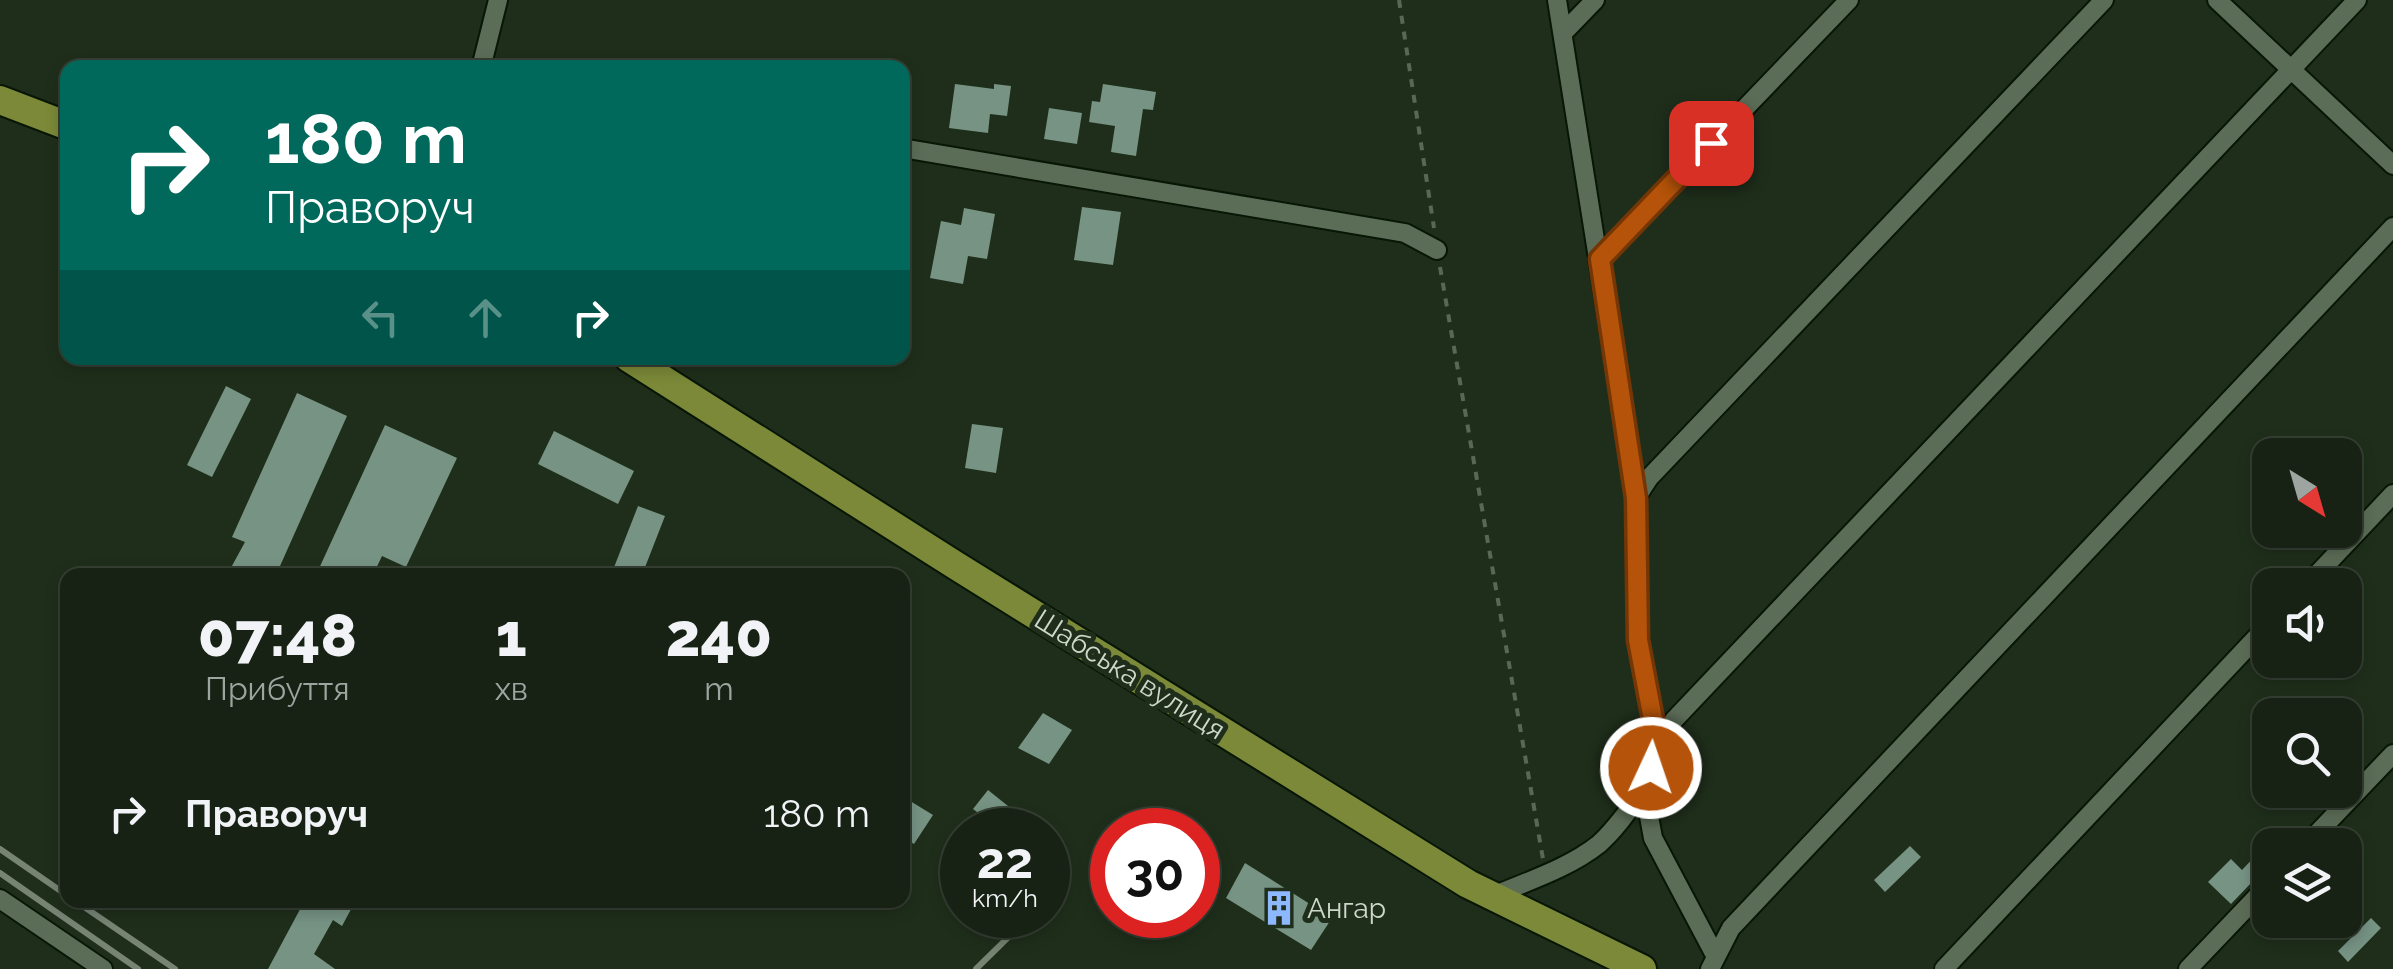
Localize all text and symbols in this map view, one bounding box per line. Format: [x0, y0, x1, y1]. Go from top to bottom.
text: 180 m [265, 97, 467, 179]
icon: right [100, 100, 230, 230]
pin [1669, 101, 1754, 186]
icon: arrive [1684, 116, 1739, 171]
text: Праворуч [265, 181, 475, 234]
icon: left [353, 290, 408, 345]
icon: ahead [458, 290, 513, 345]
icon: right [563, 290, 618, 345]
north arrow [2252, 438, 2362, 548]
map controls [2252, 438, 2362, 938]
button: sound [2252, 568, 2362, 678]
text: 07:48 [198, 600, 357, 670]
text: 1 [496, 600, 527, 670]
text: 240 [666, 600, 772, 670]
street label: Шабська вулиця [1028, 603, 1231, 746]
text: Прибуття [205, 670, 350, 707]
text: хв [495, 670, 528, 707]
text: m [704, 670, 734, 707]
button: search [2252, 698, 2362, 808]
position arrow [1599, 716, 1703, 820]
icon: right [100, 786, 155, 841]
text: Праворуч [185, 791, 368, 836]
text: 180 m [763, 791, 870, 836]
speed limit sign: 30 [1090, 808, 1220, 938]
button: layers [2252, 828, 2362, 938]
text: 22 [977, 831, 1033, 890]
text: km/h [972, 883, 1038, 913]
building icon: Ангар [1260, 889, 1298, 927]
place label: Ангар [1307, 892, 1386, 925]

